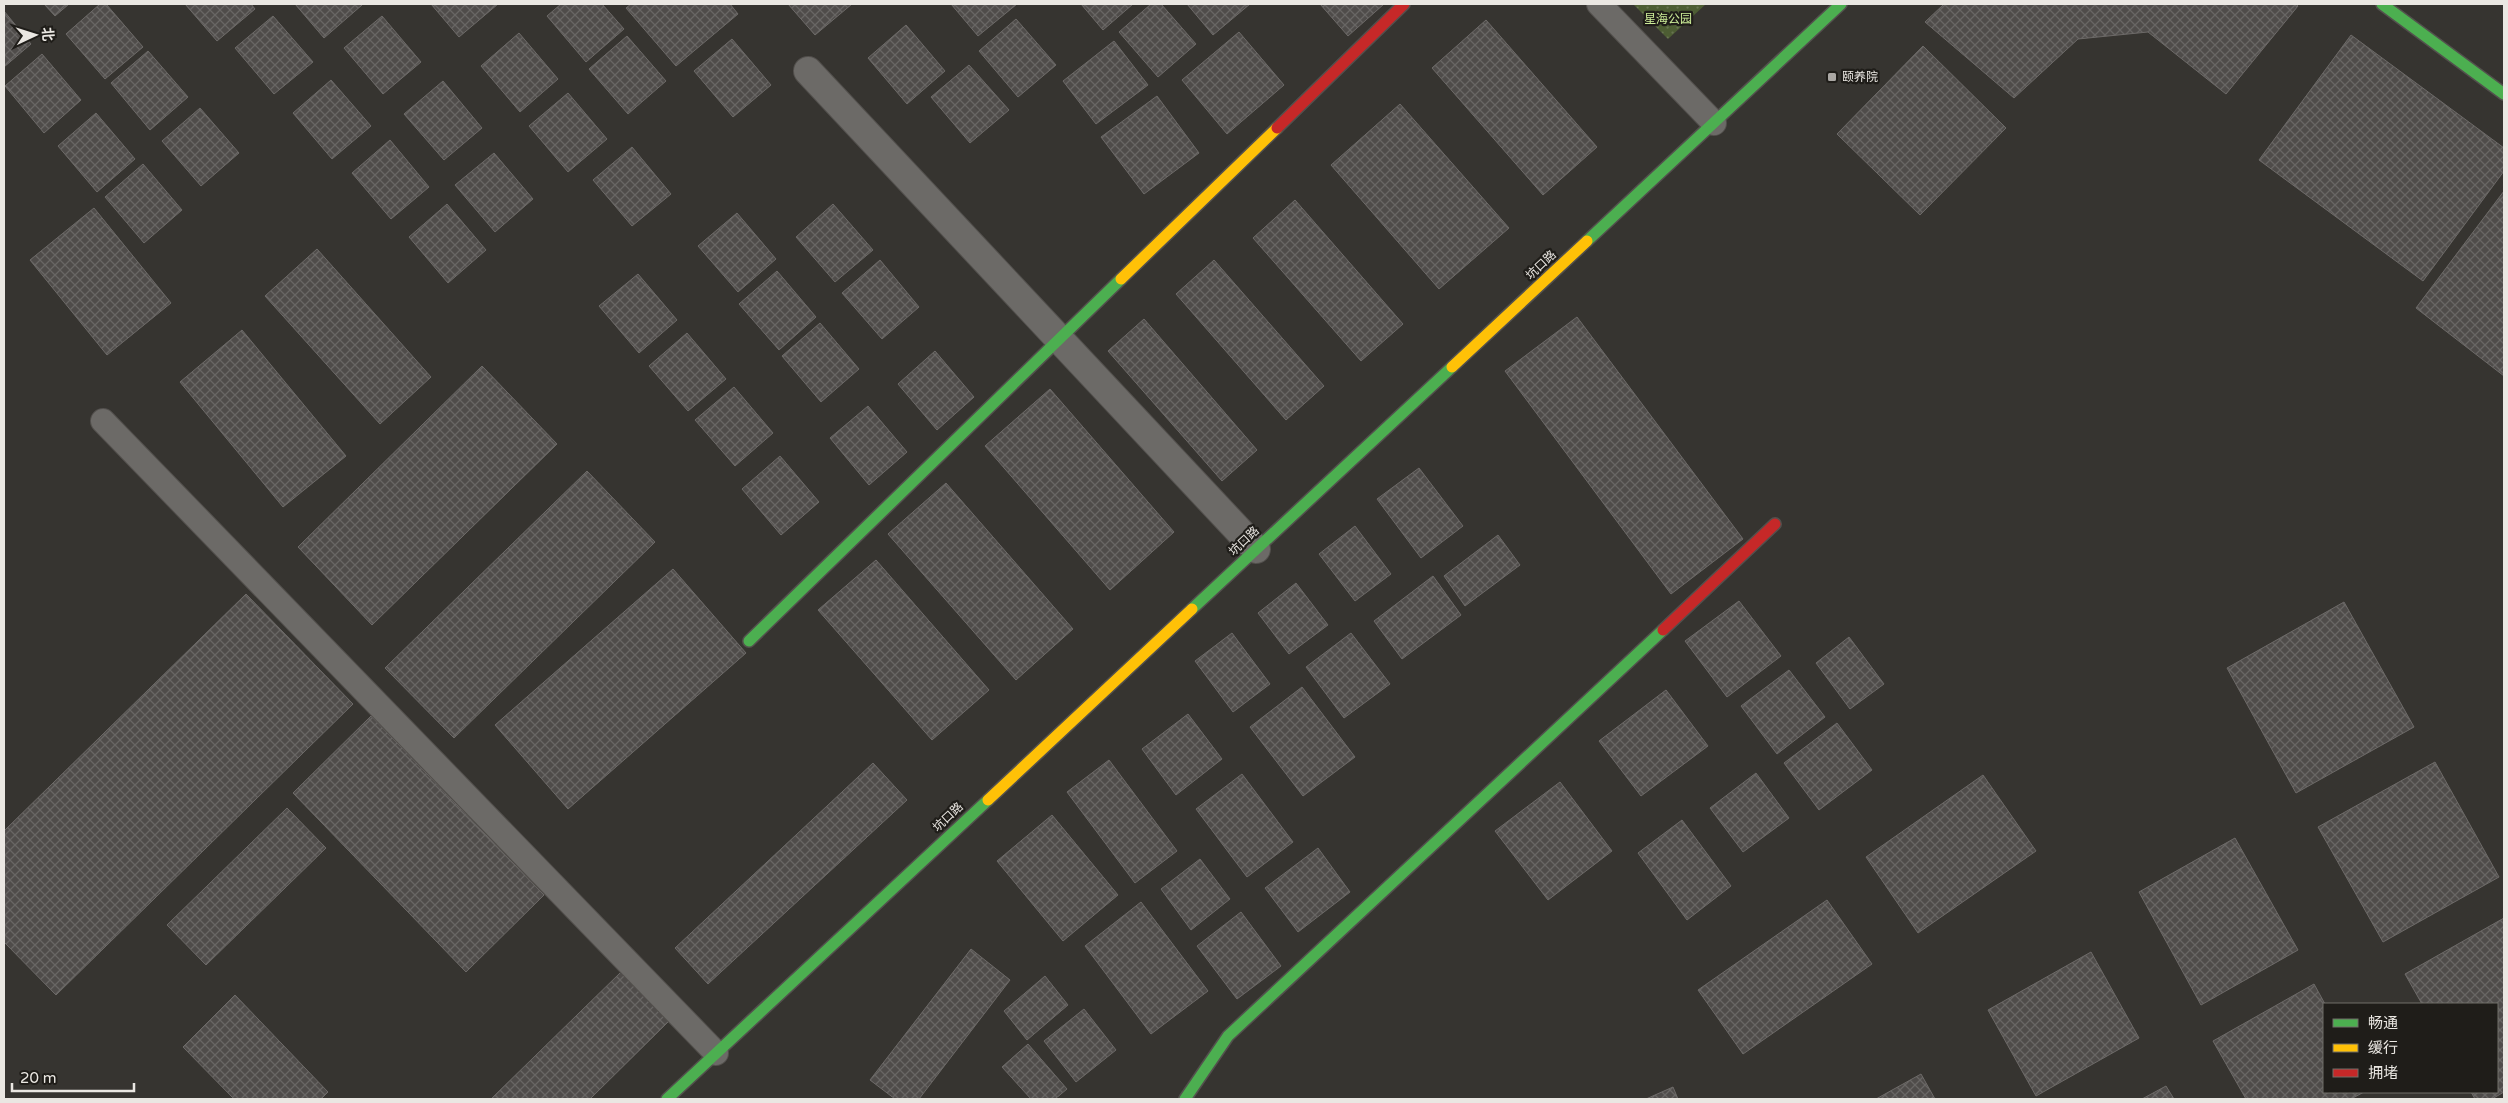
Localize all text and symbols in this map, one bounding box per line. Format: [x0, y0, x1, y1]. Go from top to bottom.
north arrow [10, 10, 60, 60]
park label: 星海公园 [1644, 12, 1692, 26]
text: 北 [39, 27, 56, 42]
place label: 颐养院 [1842, 70, 1878, 84]
marker: 颐养院 [1826, 71, 1838, 83]
street label: 坑口路 [1523, 248, 1559, 282]
street label: 坑口路 [1226, 524, 1262, 558]
street label: 坑口路 [930, 800, 966, 834]
legend [2323, 1003, 2498, 1093]
text: 畅通 [2368, 1014, 2398, 1032]
text: 缓行 [2368, 1039, 2398, 1057]
scale bar [12, 1060, 135, 1092]
text: 拥堵 [2368, 1064, 2398, 1082]
text: 20 m [20, 1069, 57, 1087]

